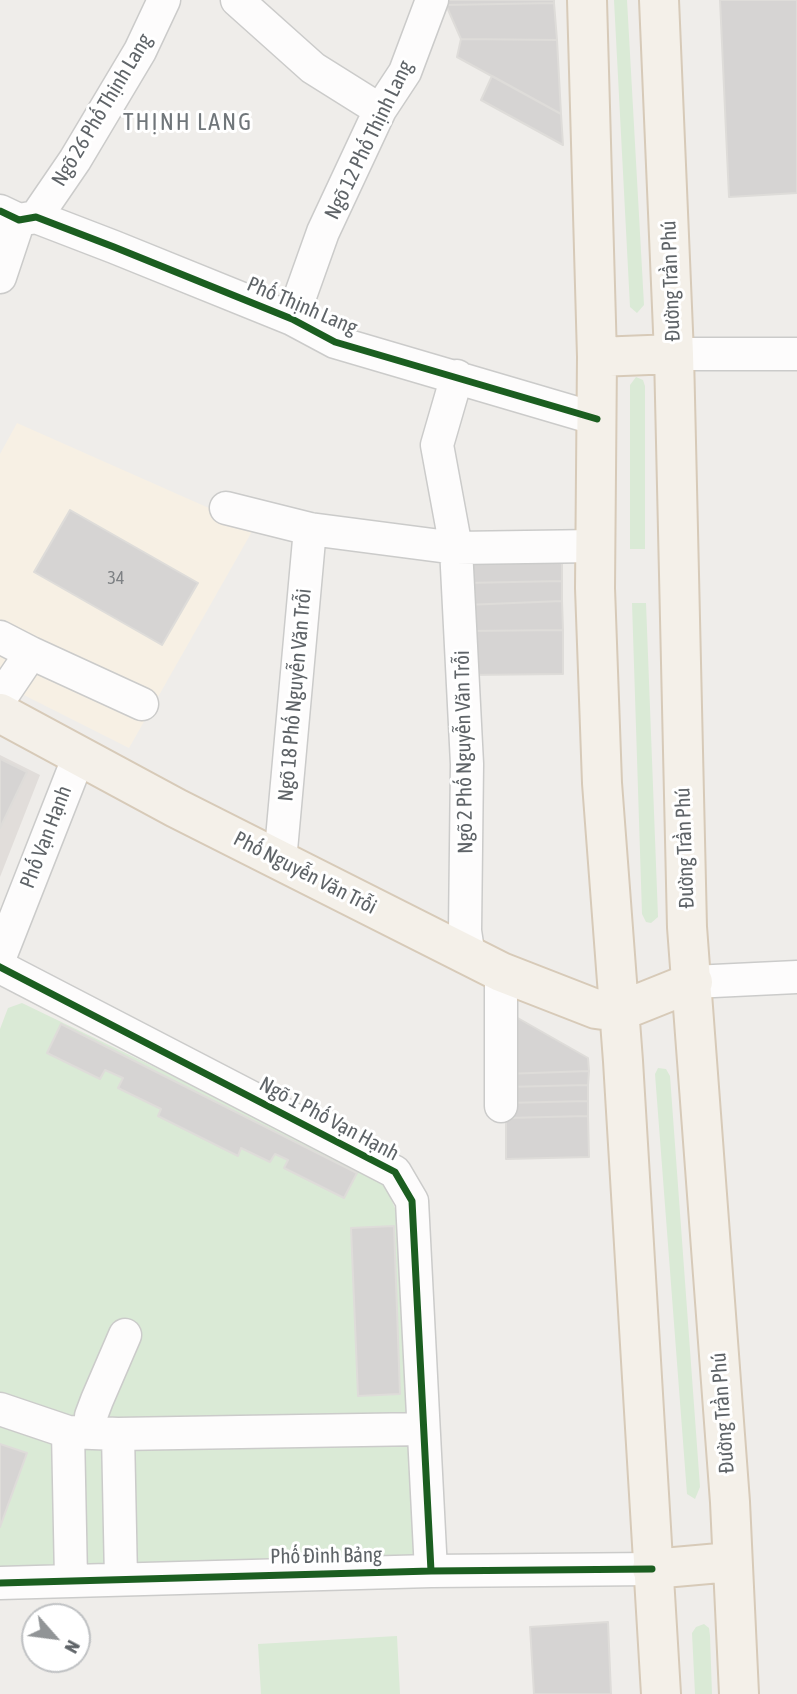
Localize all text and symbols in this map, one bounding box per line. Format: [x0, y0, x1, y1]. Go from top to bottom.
street label: Ngõ 26 Phố Thịnh Lang [46, 29, 158, 191]
street label: Ngõ 12 Phố Thịnh Lang [320, 56, 418, 224]
district label: THỊNH LANG [124, 108, 252, 136]
street label: Đường Trần Phú [656, 220, 686, 342]
street label: Phố Thịnh Lang [243, 271, 361, 341]
house number: 34 [108, 567, 124, 589]
street label: Ngõ 18 Phố Nguyễn Văn Trỗi [273, 588, 317, 802]
street label: Ngõ 2 Phố Nguyễn Văn Trỗi [450, 650, 478, 854]
street label: Phố Vạn Hạnh [15, 782, 77, 892]
street label: Đường Trần Phú [670, 787, 700, 909]
street label: Phố Nguyễn Văn Trỗi [229, 826, 381, 920]
street label: Ngõ 1 Phố Vạn Hạnh [255, 1072, 403, 1166]
street label: Đường Trần Phú [706, 1352, 740, 1474]
street label: Phố Đình Bảng [270, 1542, 382, 1570]
north arrow [21, 1603, 91, 1673]
text: N [60, 1637, 85, 1657]

